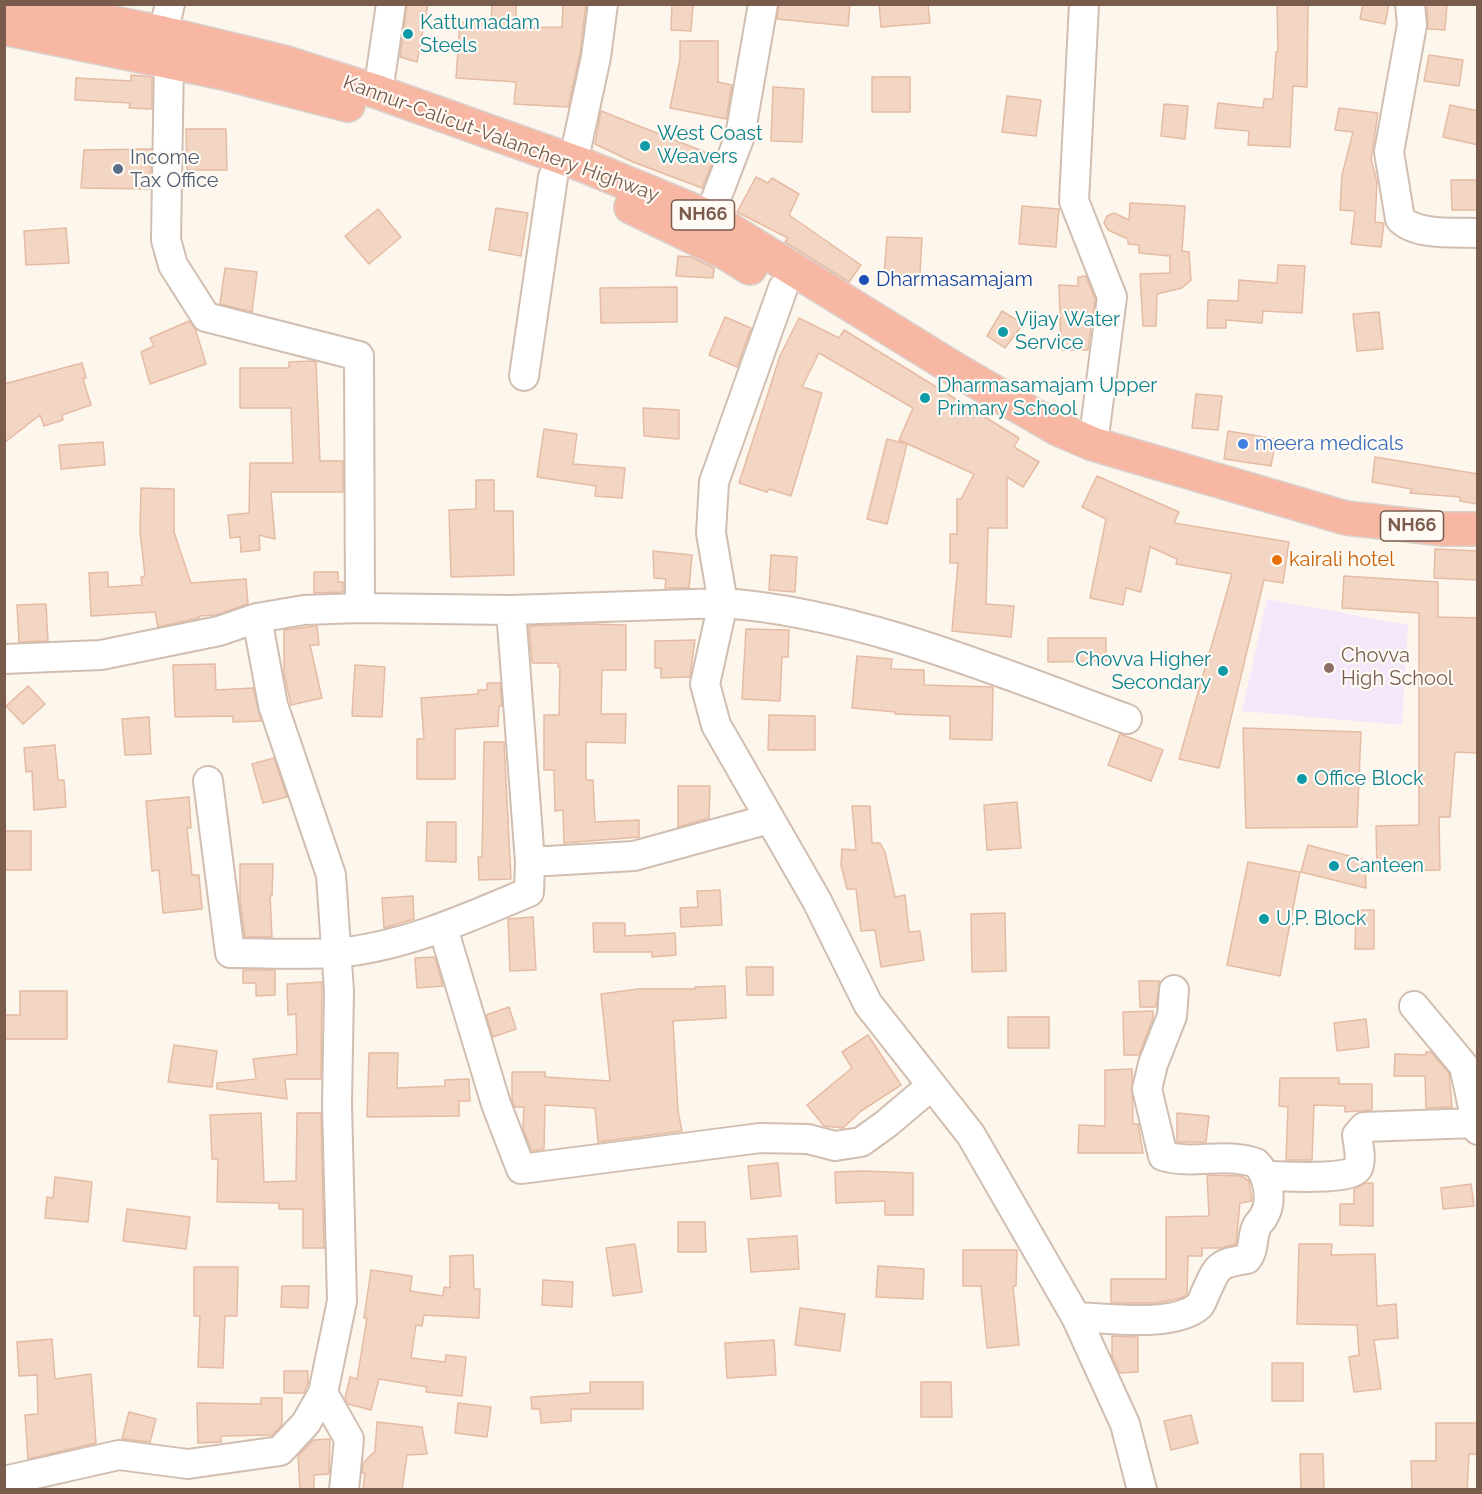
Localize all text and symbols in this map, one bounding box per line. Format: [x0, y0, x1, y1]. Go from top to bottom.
place label: Kattumadam Steels [420, 11, 540, 58]
marker: Kattumadam Steels [401, 27, 415, 41]
street label: Kannur-Calicut-Valanchery Highway [340, 71, 662, 207]
place label: West Coast Weavers [657, 122, 763, 169]
marker: West Coast Weavers [638, 139, 652, 153]
place label: Income Tax Office [130, 146, 219, 193]
marker: Income Tax Office [111, 162, 125, 176]
road number: NH66 [672, 200, 734, 230]
place label: Dharmasamajam [876, 268, 1033, 292]
marker: Dharmasamajam [857, 273, 871, 287]
place label: Vijay Water Service [1015, 308, 1120, 355]
marker: Vijay Water Service [996, 325, 1010, 339]
place label: Dharmasamajam Upper Primary School [937, 374, 1157, 421]
marker: Dharmasamajam Upper Primary School [918, 391, 932, 405]
place label: meera medicals [1255, 432, 1404, 456]
marker: meera medicals [1236, 437, 1250, 451]
road number: NH66 [1380, 511, 1444, 541]
place label: kairali hotel [1289, 548, 1395, 572]
marker: kairali hotel [1270, 553, 1284, 567]
place label: Chovva High School [1341, 644, 1453, 691]
place label: Chovva Higher Secondary [1075, 648, 1211, 695]
marker: Chovva High School [1322, 661, 1336, 675]
marker: Chovva Higher Secondary [1216, 664, 1230, 678]
place label: Office Block [1314, 767, 1424, 791]
marker: Office Block [1295, 772, 1309, 786]
place label: Canteen [1346, 854, 1424, 878]
marker: Canteen [1327, 859, 1341, 873]
place label: U.P. Block [1276, 907, 1366, 931]
marker: U.P. Block [1257, 912, 1271, 926]

